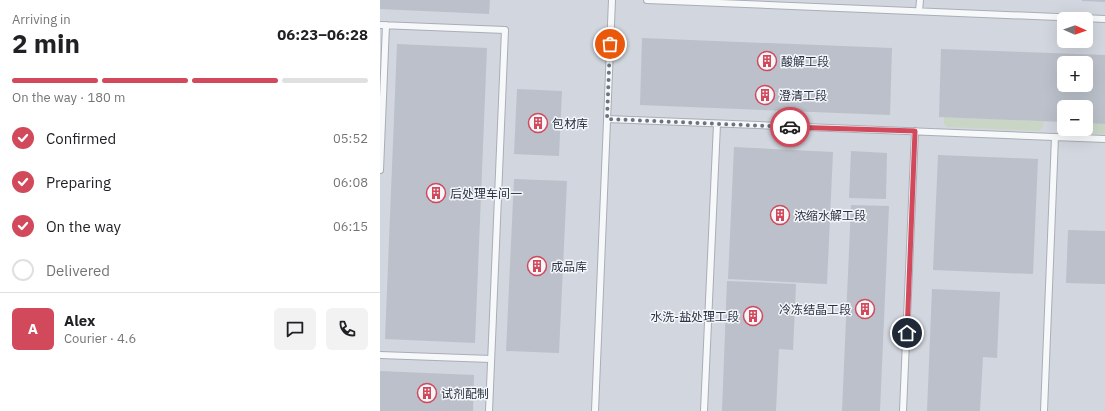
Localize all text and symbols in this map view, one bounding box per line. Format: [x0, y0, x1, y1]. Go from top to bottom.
text: Arriving in [12, 11, 71, 28]
north arrow [1057, 12, 1093, 48]
map controls [1057, 12, 1093, 136]
text: 06:23–06:28 [277, 25, 368, 44]
text: 2 min [12, 26, 80, 60]
pin [593, 27, 627, 61]
icon: bag [599, 33, 621, 55]
building icon: 酸解工段 [756, 50, 778, 72]
place label: 酸解工段 [781, 54, 829, 69]
button: + [1057, 56, 1093, 92]
building icon: 澄清工段 [754, 84, 776, 106]
place label: 澄清工段 [779, 88, 827, 103]
text: On the way · 180 m [12, 89, 125, 106]
button: − [1057, 100, 1093, 136]
courier [770, 107, 810, 147]
building icon: 包材库 [527, 112, 549, 134]
place label: 包材库 [552, 116, 588, 131]
icon: car [779, 116, 801, 138]
icon: check [12, 127, 34, 149]
text: Confirmed [46, 129, 116, 148]
text: 05:52 [333, 130, 368, 147]
icon: check [12, 171, 34, 193]
text: Preparing [46, 173, 111, 192]
text: 06:08 [333, 174, 368, 191]
building icon: 后处理车间一 [425, 182, 447, 204]
place label: 后处理车间一 [450, 186, 522, 201]
building icon: 浓缩水解工段 [769, 204, 791, 226]
place label: 浓缩水解工段 [794, 208, 866, 223]
icon: check [12, 215, 34, 237]
text: On the way [46, 217, 121, 236]
text: 06:15 [333, 218, 368, 235]
building icon: 成品库 [526, 255, 548, 277]
place label: 成品库 [551, 259, 587, 274]
text: Delivered [46, 261, 110, 280]
building icon: 冷冻结晶工段 [854, 298, 876, 320]
place label: 冷冻结晶工段 [779, 302, 851, 317]
building icon: 水洗-盐处理工段 [742, 305, 764, 327]
button: chat [274, 308, 316, 350]
button: phone [326, 308, 368, 350]
place label: 水洗-盐处理工段 [650, 309, 739, 324]
text: Alex [64, 311, 95, 330]
pin [890, 316, 924, 350]
text: A [28, 319, 38, 338]
icon: home [896, 322, 918, 344]
text: Courier · 4.6 [64, 330, 136, 347]
building icon: 试剂配制 [416, 382, 438, 404]
place label: 试剂配制 [441, 386, 489, 401]

